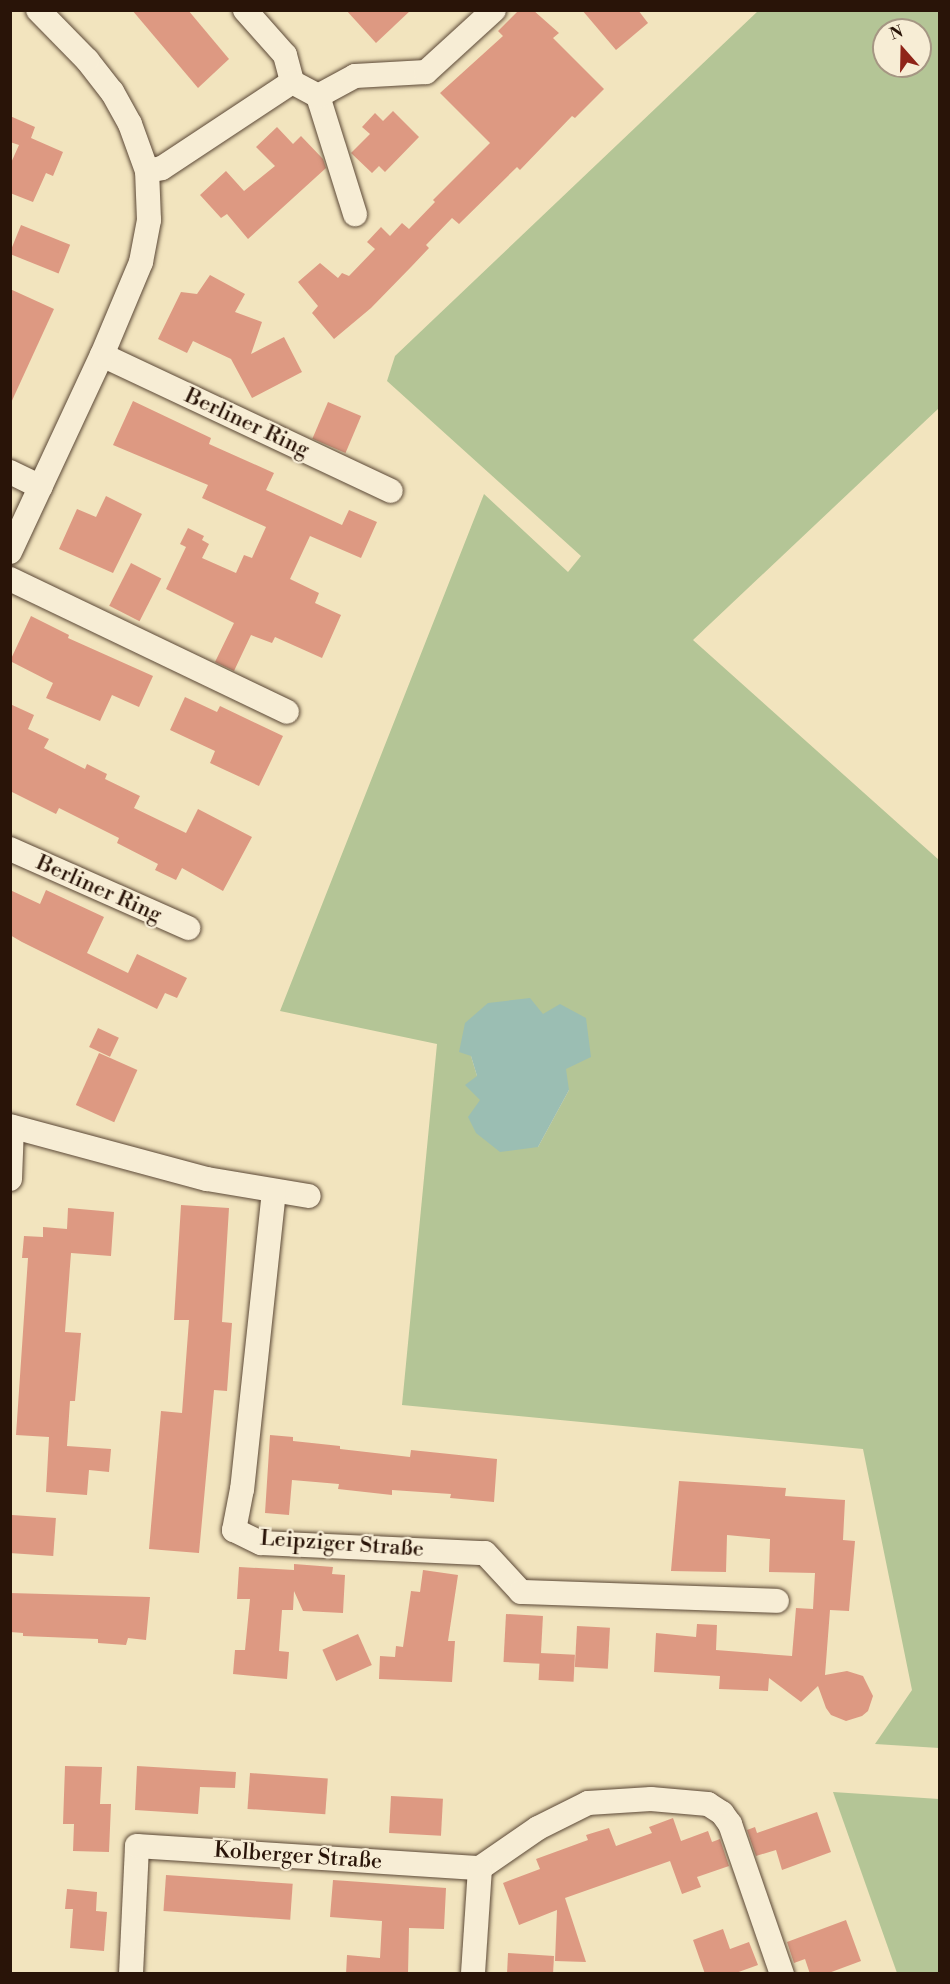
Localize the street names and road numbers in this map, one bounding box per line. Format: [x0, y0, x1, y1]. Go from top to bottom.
street label: Berliner Ring [180, 383, 314, 463]
street label: Berliner Ring [32, 850, 166, 928]
street label: Leipziger Straße [259, 1525, 425, 1563]
street label: Kolberger Straße [213, 1837, 383, 1875]

